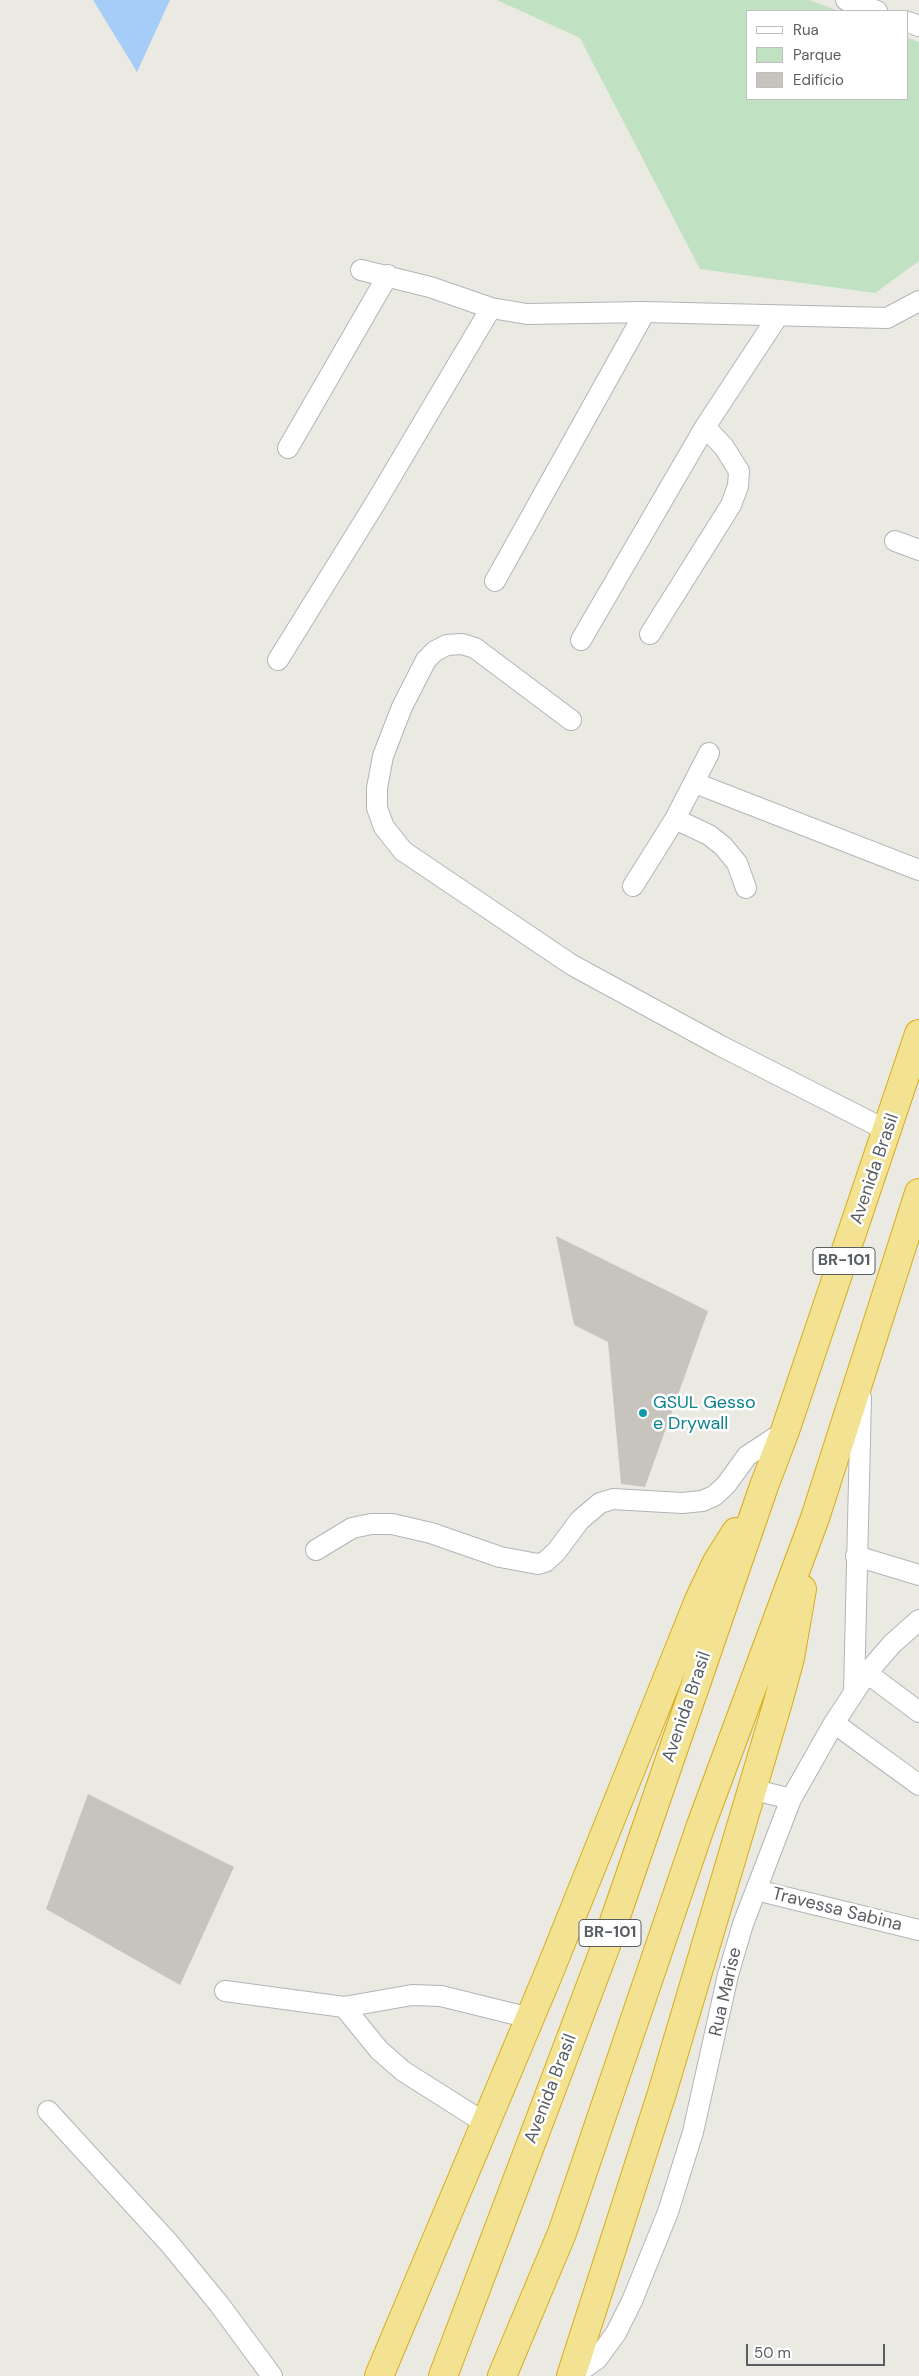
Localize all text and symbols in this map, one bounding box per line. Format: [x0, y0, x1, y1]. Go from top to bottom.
legend [746, 10, 909, 100]
text: Rua [793, 20, 819, 40]
text: Parque [793, 45, 841, 65]
text: Edifício [793, 70, 844, 90]
street label: Avenida Brasil [846, 1111, 904, 1227]
road number: BR-101 [813, 1248, 875, 1274]
place label: GSUL Gesso e Drywall [653, 1392, 756, 1435]
marker: GSUL Gesso e Drywall [637, 1407, 649, 1419]
street label: Avenida Brasil [658, 1649, 716, 1765]
street label: Travessa Sabina [770, 1883, 904, 1937]
road number: BR-101 [579, 1920, 641, 1946]
street label: Rua Marise [705, 1945, 747, 2039]
street label: Avenida Brasil [520, 2031, 582, 2147]
scale bar [749, 2334, 888, 2366]
text: 50 m [754, 2343, 791, 2363]

